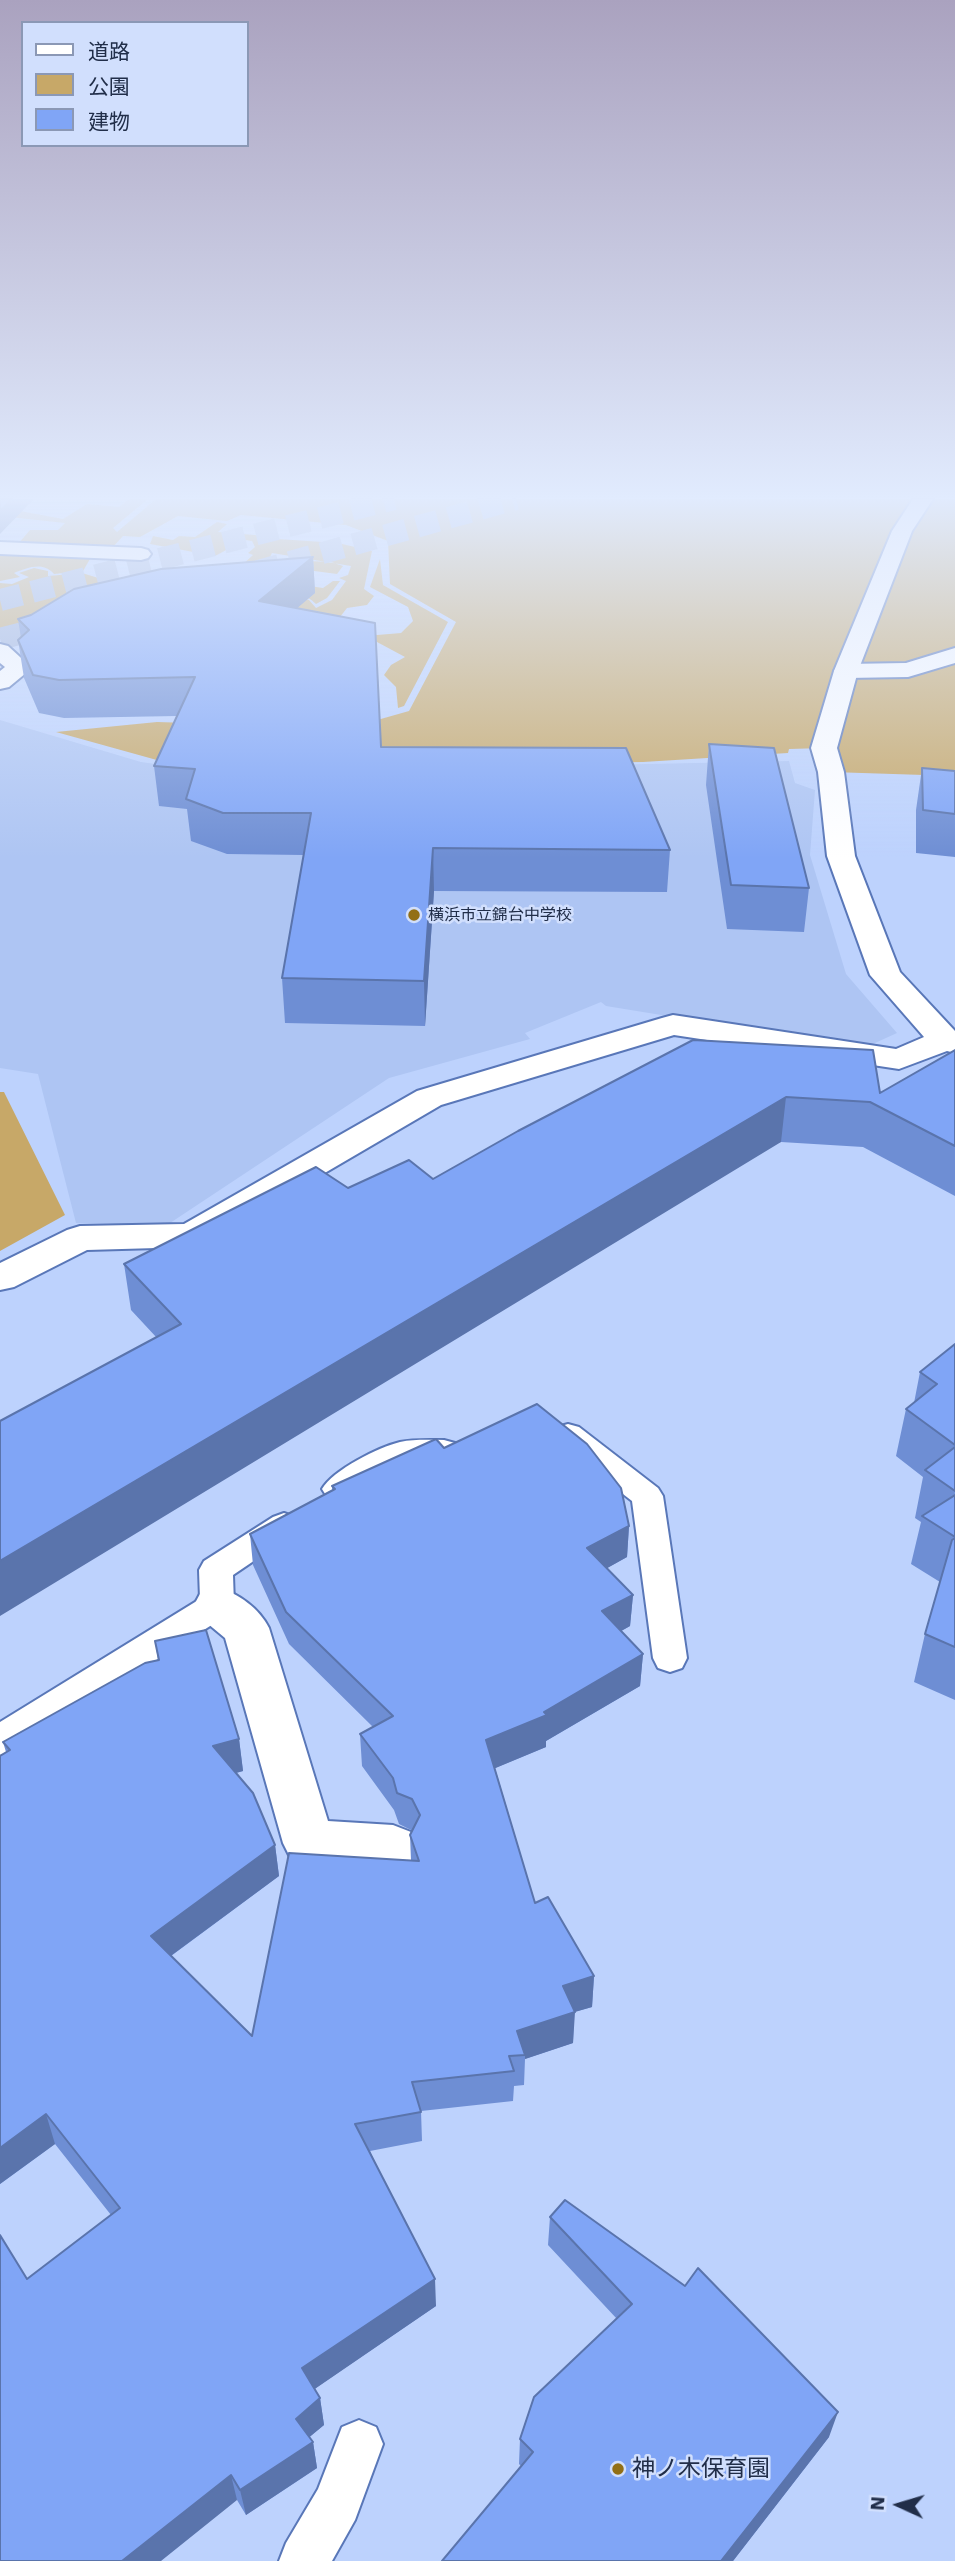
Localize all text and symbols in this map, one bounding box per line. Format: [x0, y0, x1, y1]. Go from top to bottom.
legend [21, 21, 248, 147]
text: 道路 [88, 39, 130, 64]
text: 公園 [88, 74, 130, 99]
text: 建物 [88, 109, 130, 134]
place label: 横浜市立錦台中学校 [428, 905, 572, 925]
marker: 横浜市立錦台中学校 [406, 907, 422, 923]
place label: 神ノ木保育園 [632, 2455, 770, 2483]
marker: 神ノ木保育園 [610, 2461, 626, 2477]
north arrow [864, 2470, 934, 2540]
text: N [866, 2496, 890, 2511]

